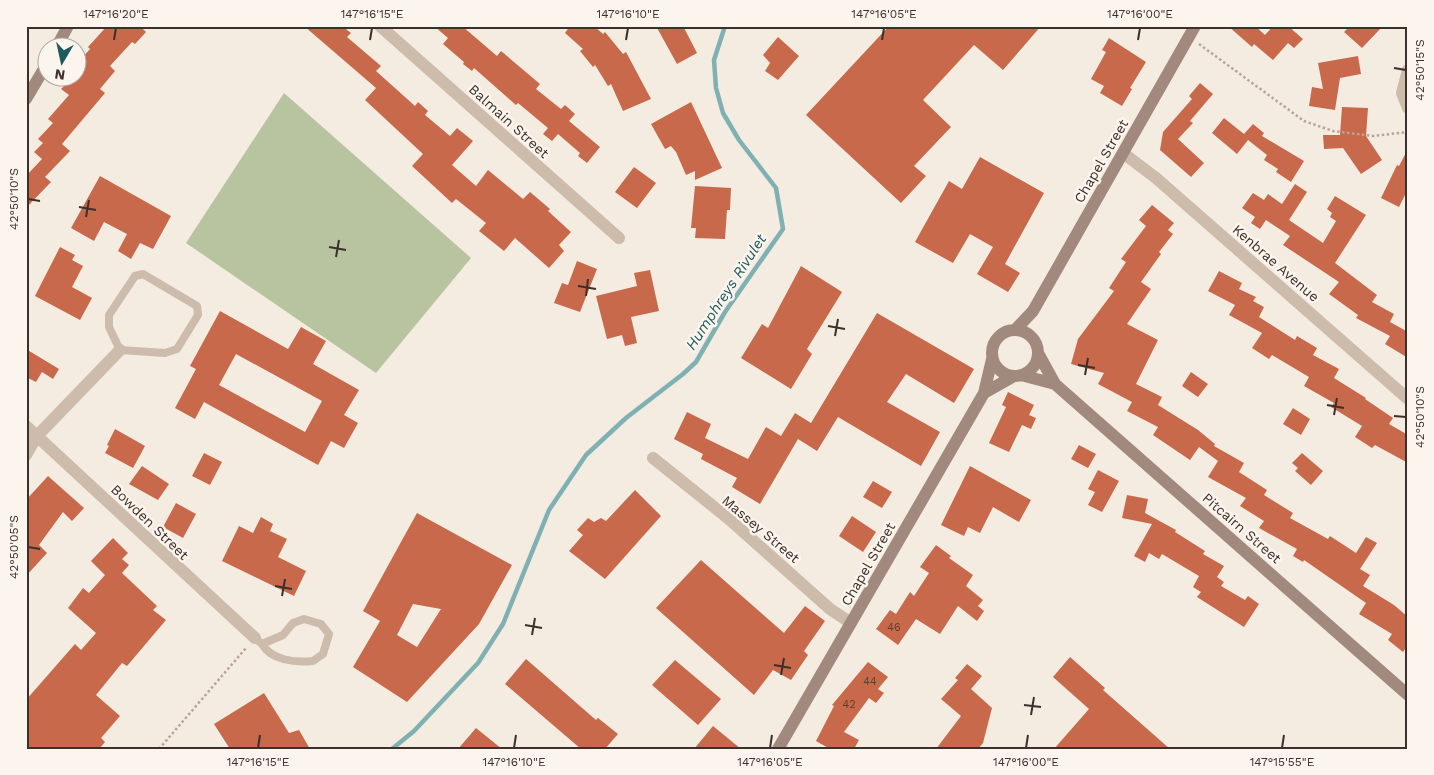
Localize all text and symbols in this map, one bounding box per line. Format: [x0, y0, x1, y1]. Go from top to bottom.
text: 147°16'20"E [83, 7, 149, 21]
text: 147°16'15"E [341, 7, 404, 21]
text: 147°16'10"E [596, 7, 660, 21]
text: 147°16'05"E [851, 7, 917, 21]
text: 147°16'00"E [1107, 7, 1173, 21]
north arrow [38, 38, 88, 88]
text: 42°50'15"S [1413, 39, 1427, 101]
text: N [54, 66, 66, 84]
street label: Balmain Street [466, 81, 552, 161]
street label: Chapel Street [1071, 116, 1131, 206]
text: 42°50'10"S [7, 168, 21, 230]
street label: Kenbrae Avenue [1229, 221, 1323, 305]
water label: Humphreys Rivulet [682, 230, 771, 353]
text: 42°50'10"S [1413, 386, 1427, 448]
street label: Bowden Street [108, 481, 192, 563]
street label: Pitcairn Street [1199, 490, 1285, 567]
street label: Massey Street [719, 492, 803, 566]
text: 42°50'05"S [7, 515, 21, 579]
street label: Chapel Street [838, 519, 898, 609]
house number: 46 [887, 621, 901, 634]
house number: 44 [863, 675, 877, 688]
house number: 42 [842, 698, 856, 711]
text: 147°16'15"E [227, 755, 290, 769]
text: 147°16'10"E [482, 755, 546, 769]
text: 147°16'05"E [737, 755, 803, 769]
text: 147°16'00"E [993, 755, 1059, 769]
text: 147°15'55"E [1250, 755, 1315, 769]

